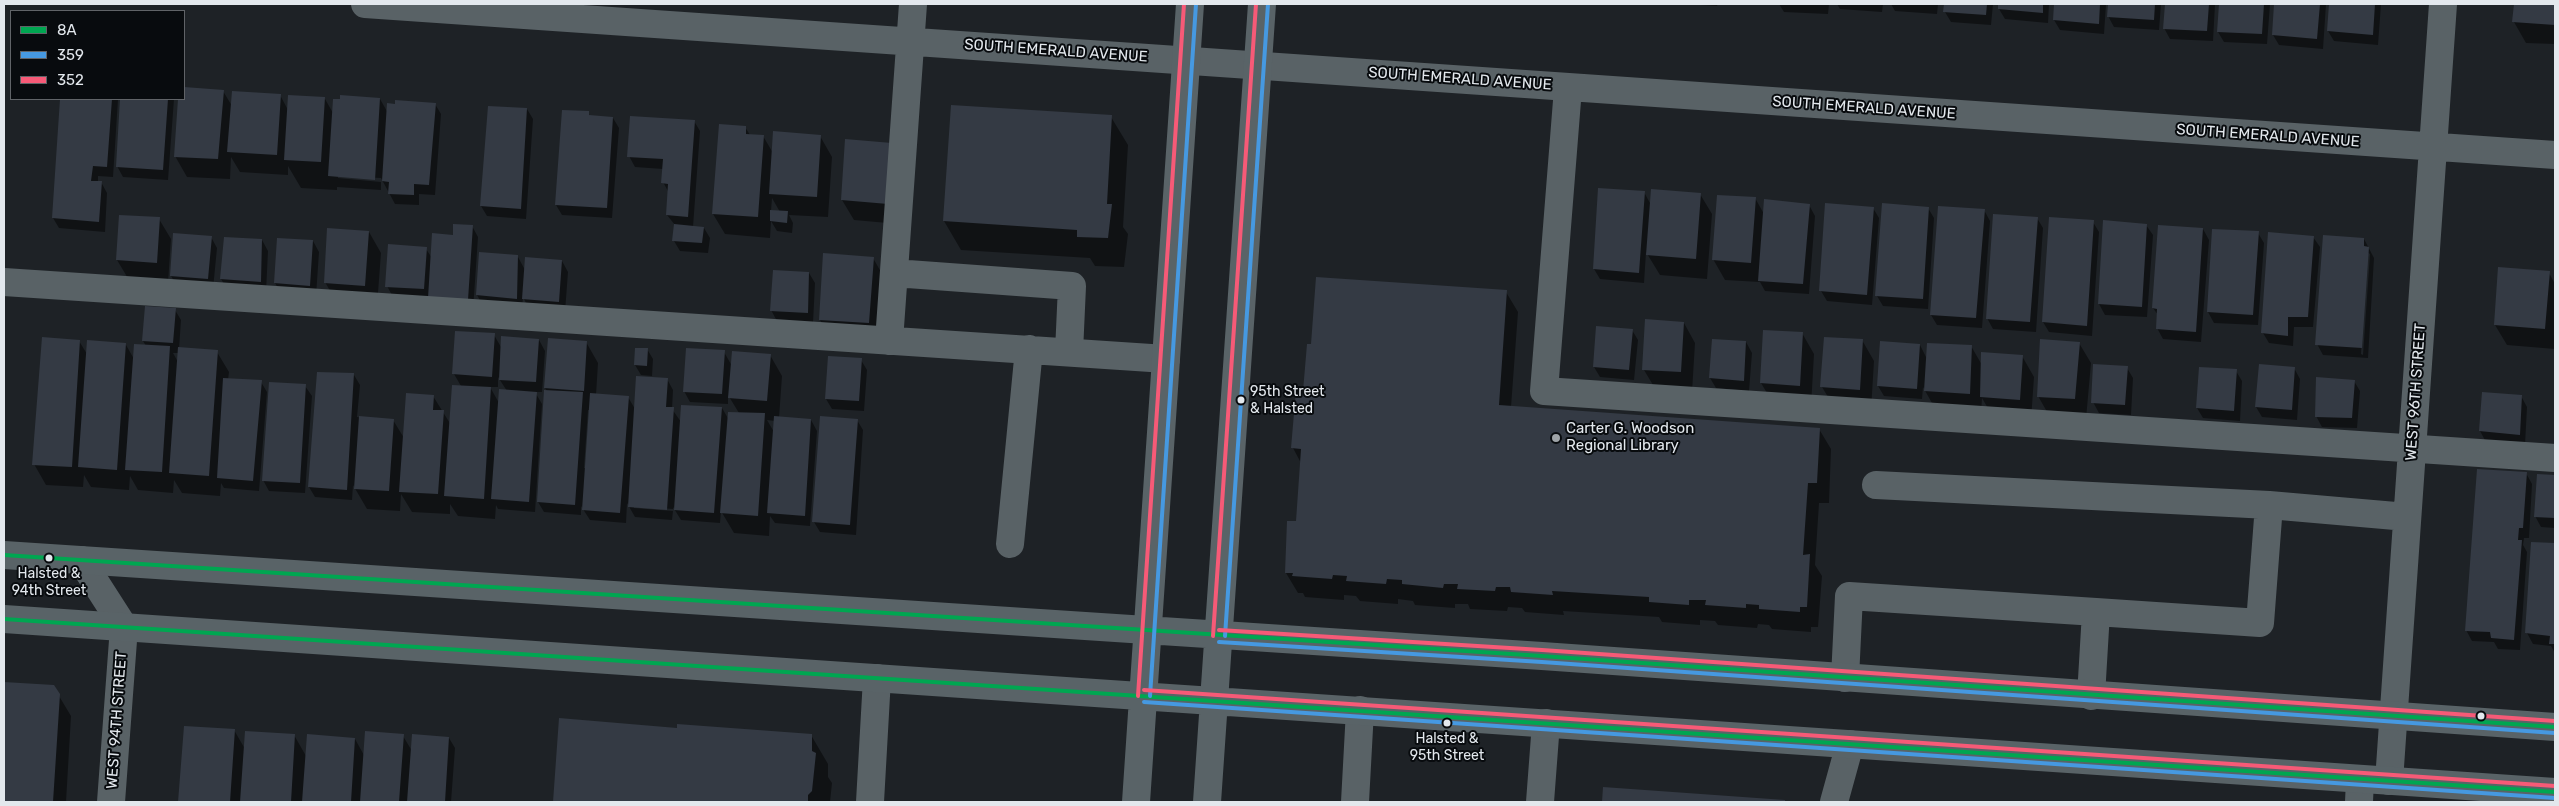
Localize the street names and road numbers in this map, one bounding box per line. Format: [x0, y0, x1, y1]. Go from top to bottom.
street label: SOUTH EMERALD AVENUE [964, 36, 1148, 66]
street label: SOUTH EMERALD AVENUE [1368, 64, 1552, 94]
street label: SOUTH EMERALD AVENUE [1772, 93, 1956, 123]
street label: SOUTH EMERALD AVENUE [2176, 121, 2360, 151]
street label: WEST 96TH STREET [2402, 323, 2430, 461]
street label: WEST 94TH STREET [103, 651, 131, 789]

